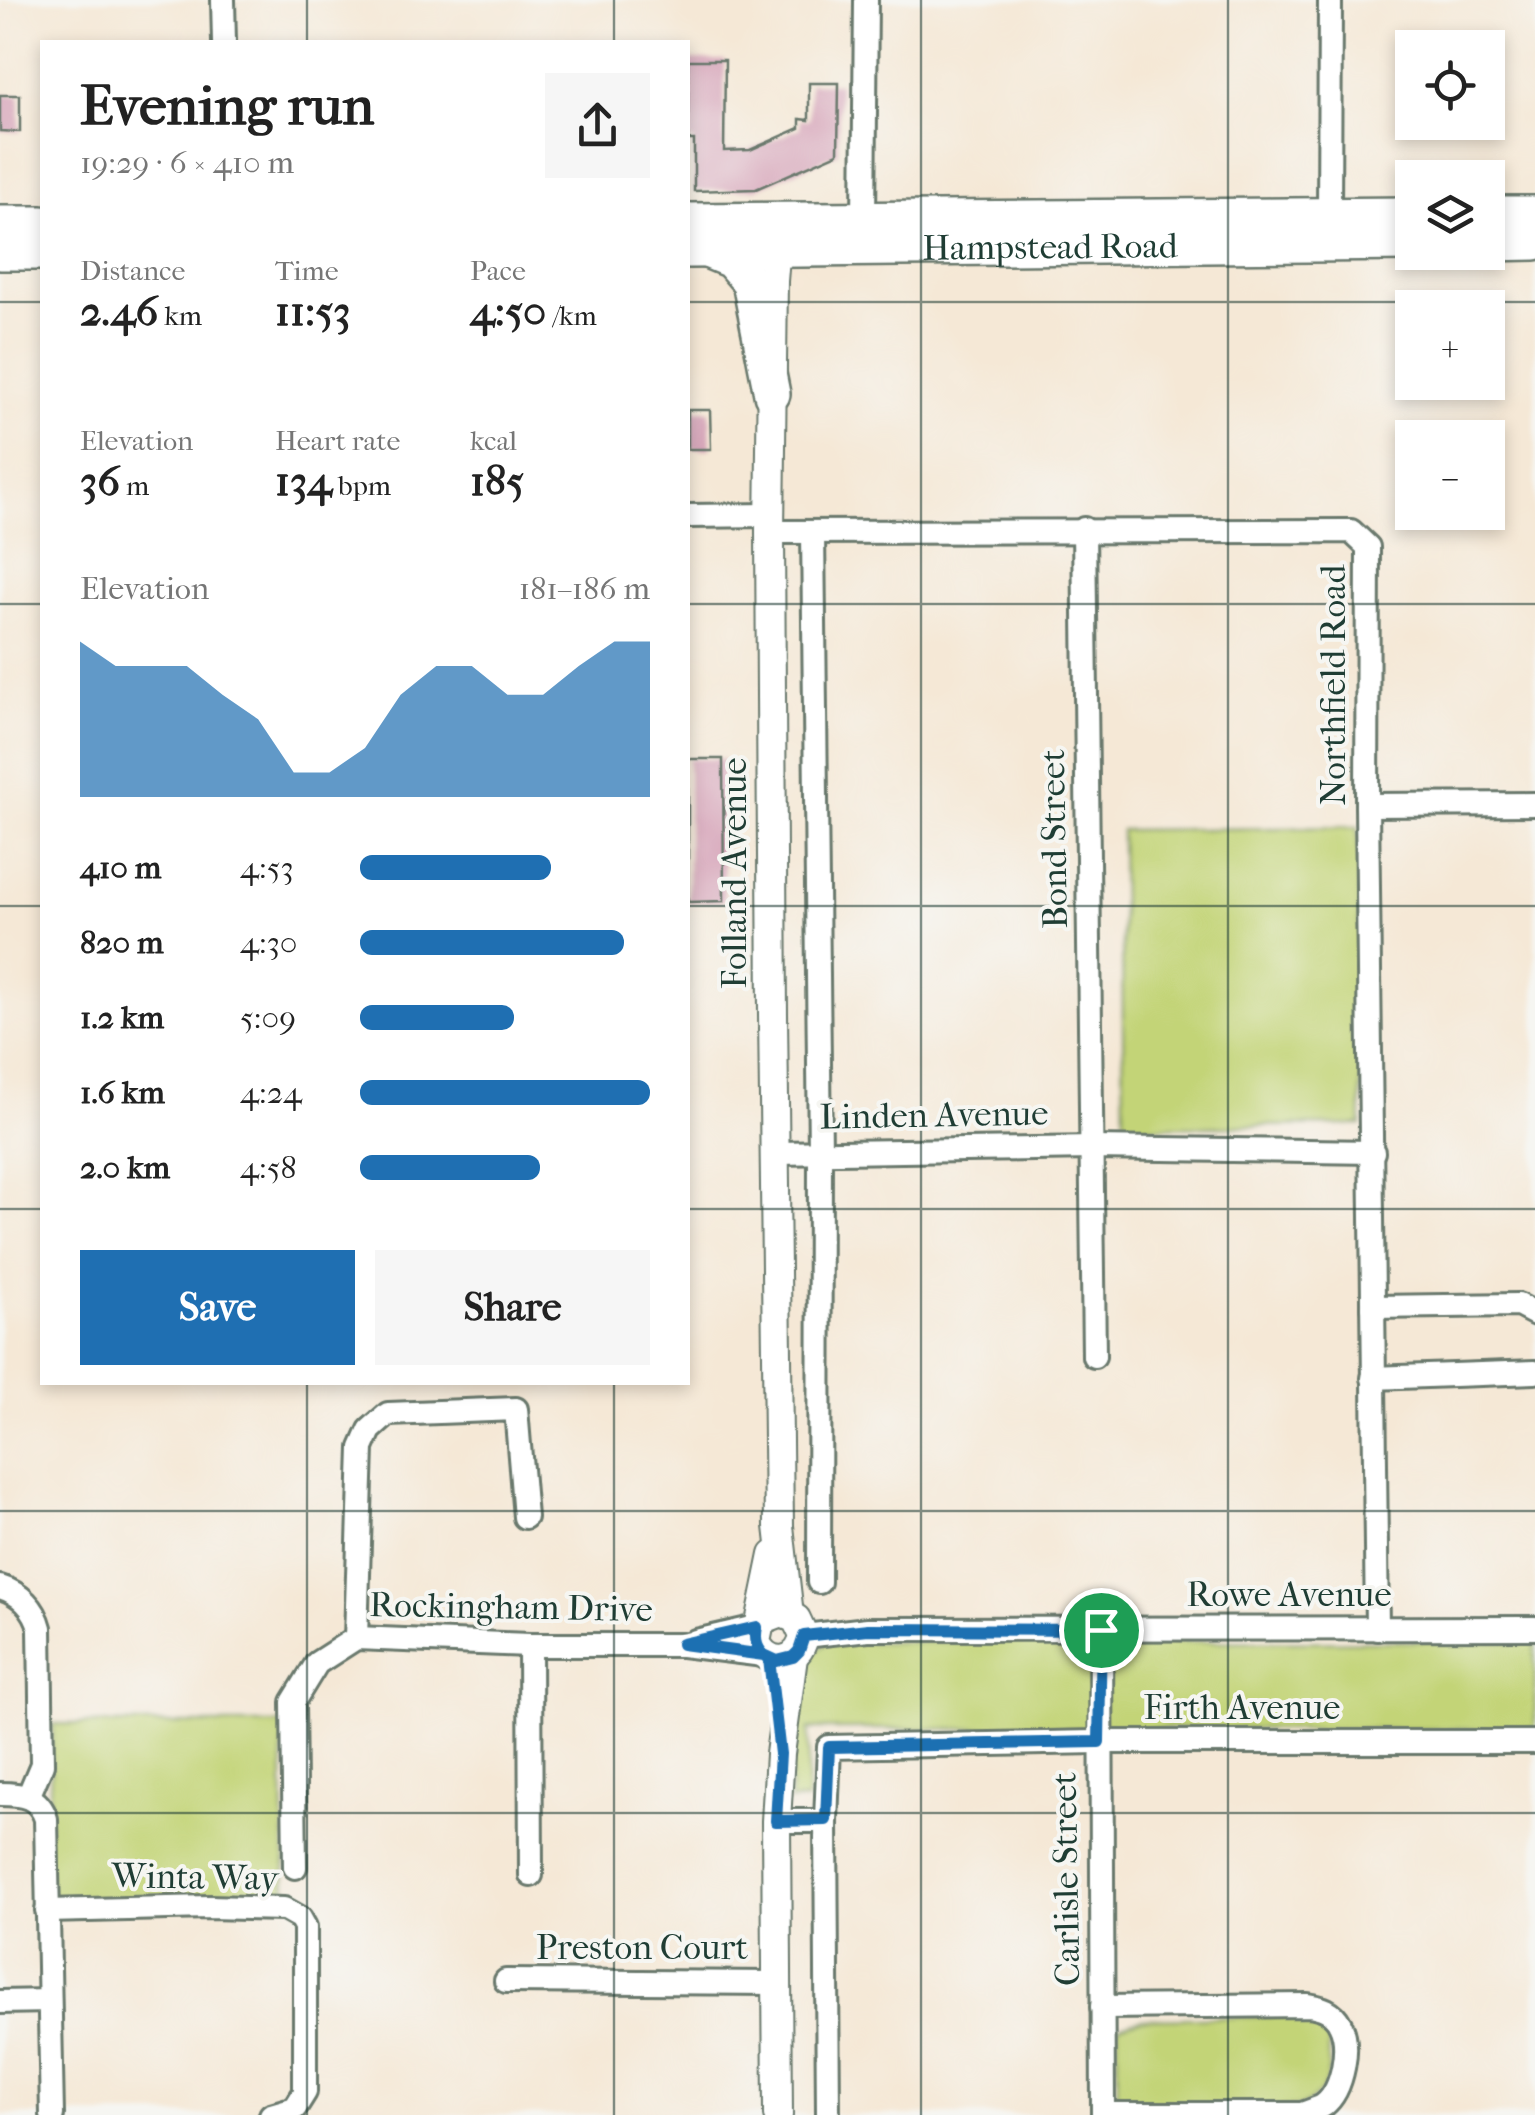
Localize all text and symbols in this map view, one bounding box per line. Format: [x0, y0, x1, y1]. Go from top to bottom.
map controls [1395, 30, 1505, 530]
button: locate [1395, 30, 1505, 140]
button: share [545, 73, 650, 178]
text: Evening run [80, 74, 374, 138]
text: 19:29 · 6 × 410 m [80, 144, 294, 181]
button: layers [1395, 160, 1505, 270]
street label: Hampstead Road [922, 225, 1179, 268]
text: Distance [80, 254, 185, 287]
text: Time [275, 254, 339, 287]
text: Pace [470, 254, 526, 287]
text: 2.46 [80, 287, 158, 336]
text: 11:53 [275, 287, 351, 336]
text: 4:50 [470, 287, 546, 336]
button: + [1395, 290, 1505, 400]
text: km [158, 299, 202, 332]
text: /km [546, 299, 597, 332]
button: − [1395, 420, 1505, 530]
text: Elevation [80, 424, 193, 457]
text: Heart rate [275, 424, 400, 457]
text: kcal [470, 424, 517, 457]
text: 36 [80, 457, 120, 506]
text: 134 [275, 457, 332, 506]
text: 185 [470, 457, 524, 506]
text: m [120, 469, 149, 502]
text: bpm [332, 469, 391, 502]
street label: Northfield Road [1313, 563, 1354, 806]
text: Elevation [80, 570, 209, 607]
text: 181–186 m [519, 570, 650, 607]
street label: Bond Street [1032, 748, 1076, 929]
street label: Folland Avenue [714, 757, 755, 989]
text: 410 m [80, 849, 161, 886]
text: 4:53 [240, 849, 294, 886]
text: 820 m [80, 924, 164, 961]
text: 4:30 [240, 924, 297, 961]
text: 1.2 km [80, 999, 164, 1036]
text: 5:09 [240, 999, 296, 1036]
text: 1.6 km [80, 1074, 165, 1111]
text: 4:24 [240, 1074, 302, 1111]
street label: Linden Avenue [819, 1093, 1049, 1137]
text: 2.0 km [80, 1149, 170, 1186]
text: 4:58 [240, 1149, 297, 1186]
button: Save [80, 1250, 355, 1365]
button: Share [375, 1250, 650, 1365]
street label: Rowe Avenue [1186, 1574, 1392, 1615]
street label: Rockingham Drive [369, 1584, 653, 1630]
pin [1059, 1588, 1144, 1673]
icon: arrive [1074, 1603, 1129, 1658]
street label: Firth Avenue [1144, 1687, 1340, 1728]
street label: Carlisle Street [1044, 1771, 1088, 1986]
street label: Winta Way [110, 1855, 280, 1899]
street label: Preston Court [536, 1927, 749, 1968]

